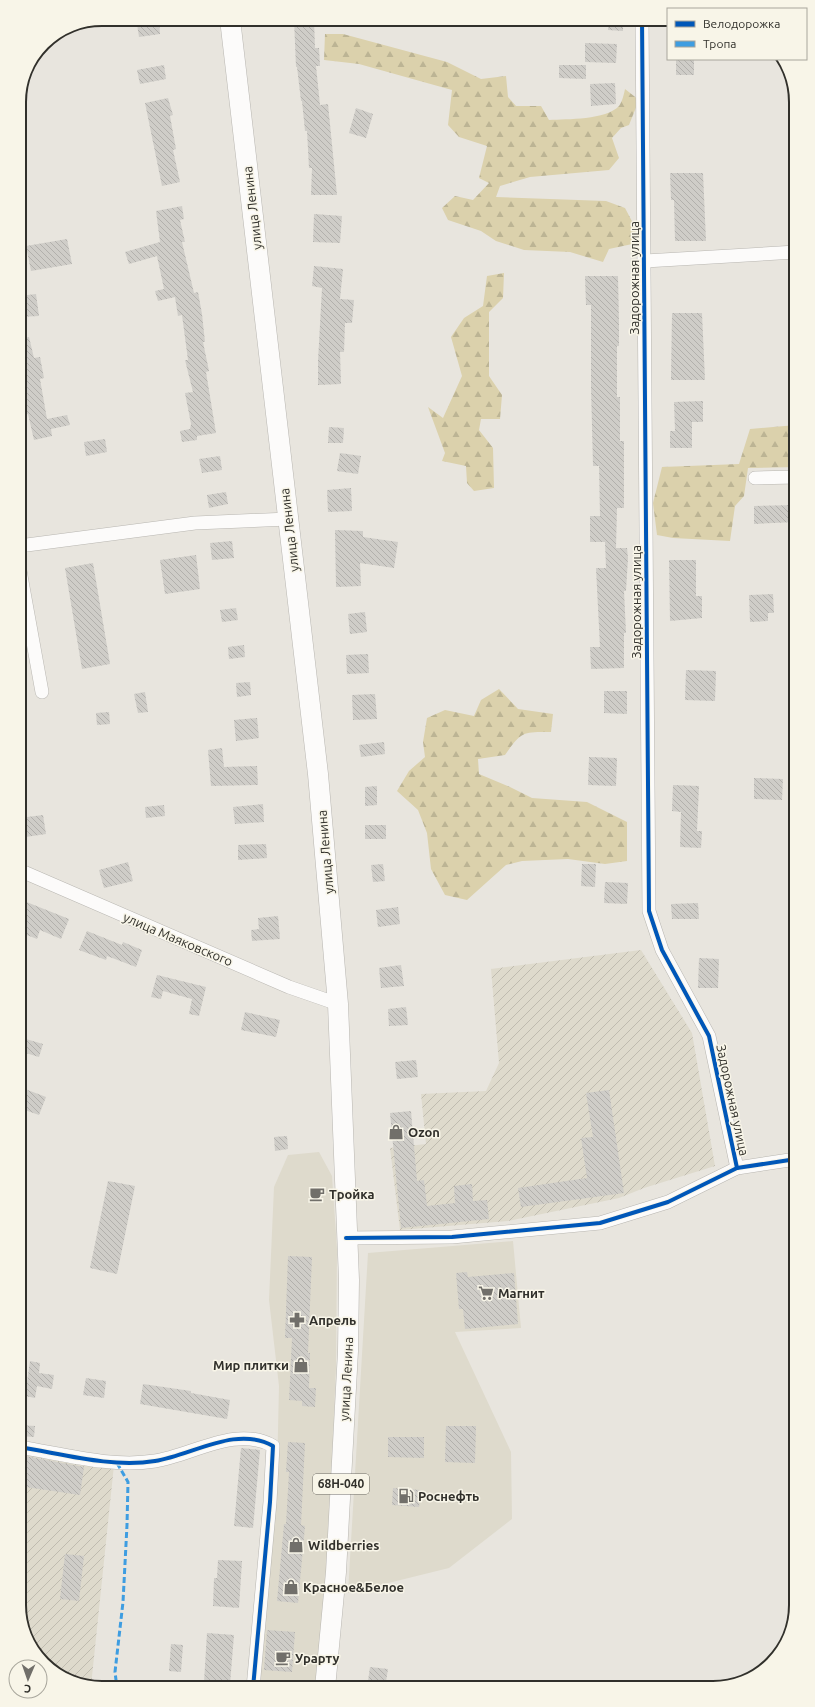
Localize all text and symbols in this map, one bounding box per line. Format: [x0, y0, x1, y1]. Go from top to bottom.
legend [667, 8, 807, 60]
text: Велодорожка [703, 17, 780, 30]
text: Тропа [703, 37, 736, 50]
street label: улица Ленина [240, 165, 264, 251]
street label: Задорожная улица [627, 221, 641, 335]
street label: улица Ленина [277, 487, 301, 573]
street label: Задорожная улица [629, 545, 643, 659]
street label: улица Ленина [314, 809, 336, 895]
street label: улица Маяковского [121, 910, 235, 968]
street label: Задорожная улица [714, 1043, 752, 1157]
shop icon: Ozon [387, 1123, 405, 1141]
place label: Ozon [408, 1125, 440, 1139]
cafe icon: Тройка [308, 1185, 326, 1203]
place label: Тройка [329, 1187, 375, 1201]
supermarket icon: Магнит [477, 1284, 495, 1302]
place label: Магнит [498, 1286, 545, 1300]
pharmacy icon: Апрель [288, 1311, 306, 1329]
place label: Апрель [309, 1313, 356, 1327]
street label: улица Ленина [337, 1337, 355, 1421]
shop icon: Мир плитки [292, 1356, 310, 1374]
place label: Мир плитки [213, 1358, 289, 1372]
road number: 68Н-040 [313, 1474, 369, 1494]
fuel station icon: Роснефть [397, 1487, 415, 1505]
place label: Роснефть [418, 1489, 479, 1503]
shop icon: Wildberries [287, 1536, 305, 1554]
place label: Wildberries [308, 1538, 379, 1552]
shop icon: Красное&Белое [282, 1578, 300, 1596]
place label: Красное&Белое [303, 1580, 404, 1594]
cafe icon: Урарту [274, 1649, 292, 1667]
place label: Урарту [295, 1651, 339, 1665]
north arrow [8, 1659, 48, 1699]
text: С [24, 1683, 31, 1695]

